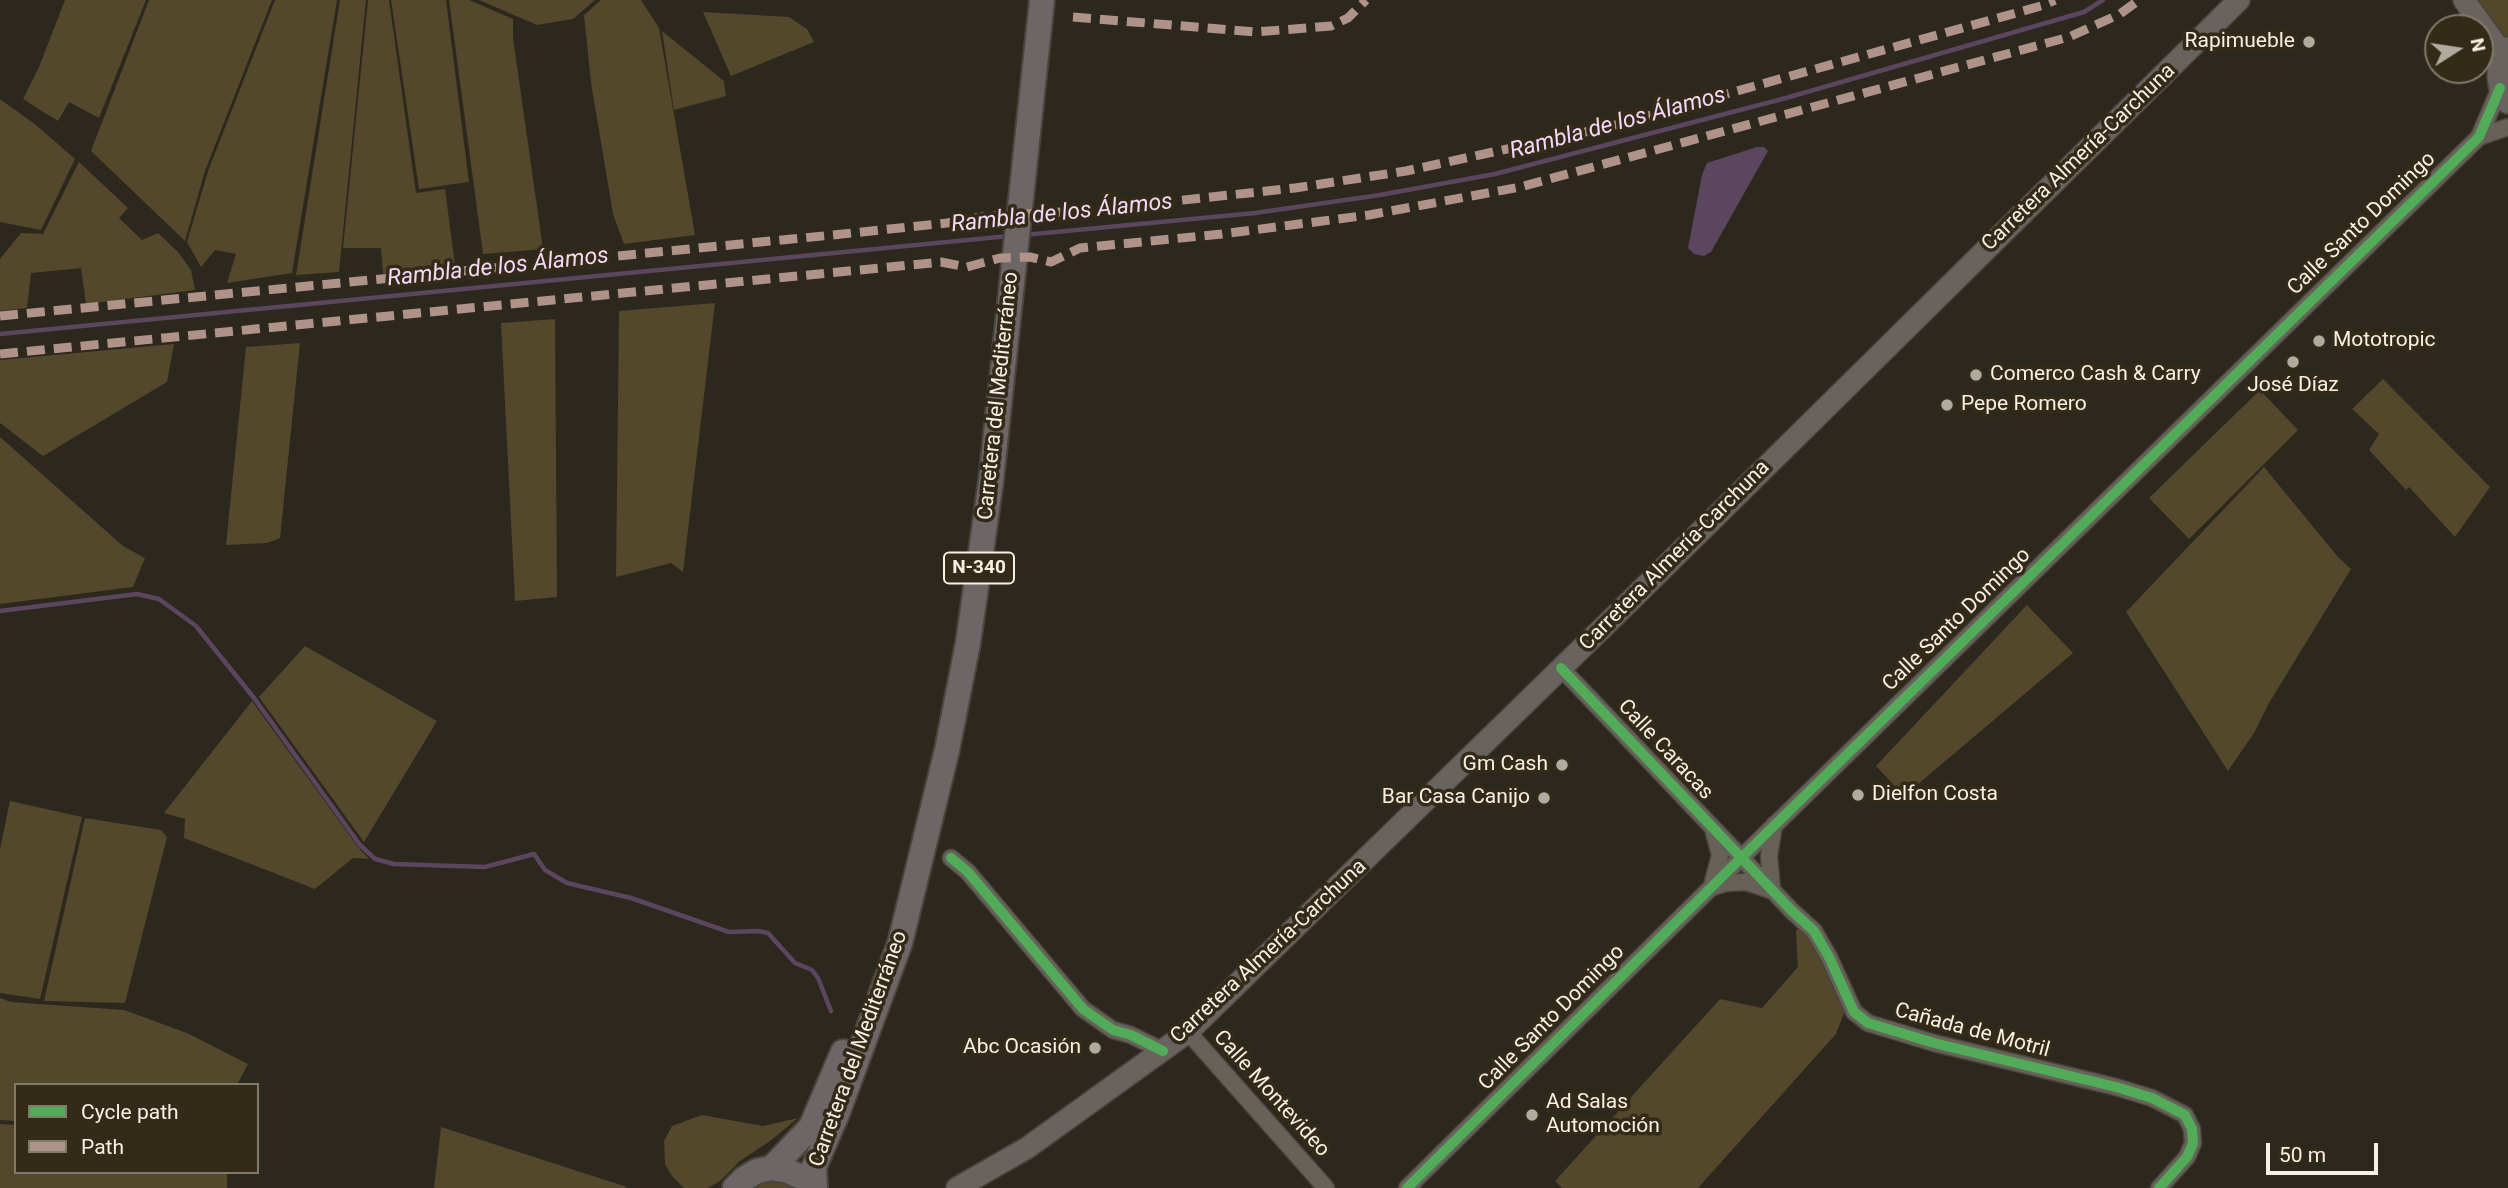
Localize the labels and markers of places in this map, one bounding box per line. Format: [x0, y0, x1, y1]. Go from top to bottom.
place label: Rapimueble [2185, 29, 2295, 55]
marker: Rapimueble [2301, 34, 2317, 50]
place label: Mototropic [2333, 328, 2436, 354]
marker: Mototropic [2311, 333, 2327, 349]
marker: José Díaz [2285, 354, 2301, 370]
place label: Comerco Cash & Carry [1990, 362, 2201, 388]
marker: Comerco Cash & Carry [1968, 367, 1984, 383]
place label: José Díaz [2247, 373, 2339, 399]
place label: Pepe Romero [1961, 392, 2087, 418]
marker: Pepe Romero [1939, 397, 1955, 413]
place label: Gm Cash [1463, 752, 1548, 778]
marker: Gm Cash [1554, 757, 1570, 773]
place label: Dielfon Costa [1872, 782, 1998, 808]
place label: Bar Casa Canijo [1382, 785, 1530, 811]
marker: Dielfon Costa [1850, 787, 1866, 803]
marker: Bar Casa Canijo [1536, 790, 1552, 806]
place label: Abc Ocasión [963, 1035, 1081, 1061]
marker: Abc Ocasión [1087, 1040, 1103, 1056]
place label: Ad Salas Automoción [1546, 1090, 1660, 1140]
marker: Ad Salas Automoción [1524, 1107, 1540, 1123]

